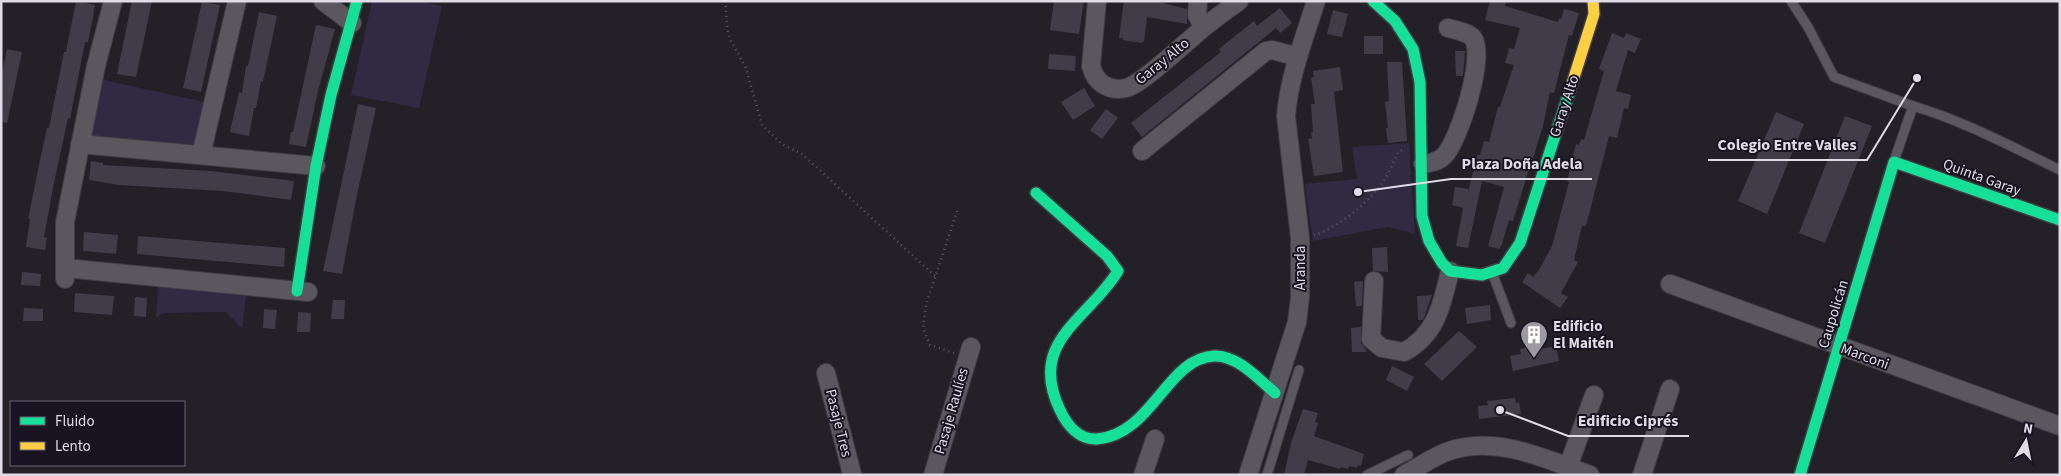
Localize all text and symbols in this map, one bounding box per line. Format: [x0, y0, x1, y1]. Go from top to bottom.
street label: Garay Alto [1131, 33, 1194, 90]
street label: Garay Alto [1545, 72, 1584, 140]
callout: Colegio Entre Valles [1708, 129, 1867, 160]
text: Colegio Entre Valles [1718, 134, 1856, 156]
callout: Plaza Doña Adela [1451, 148, 1592, 179]
text: Plaza Doña Adela [1462, 153, 1582, 175]
street label: Quinta Garay [1940, 154, 2024, 201]
street label: Aranda [1290, 246, 1311, 290]
street label: Caupolicán [1813, 277, 1854, 351]
place label: Edificio El Maitén [1553, 316, 1614, 354]
building icon: Edificio El Maitén [1519, 320, 1549, 359]
street label: Marconi [1838, 338, 1892, 375]
street label: Pasaje Raulíes [929, 366, 974, 457]
street label: Pasaje Tres [820, 387, 857, 459]
legend [10, 401, 185, 466]
callout: Edificio Ciprés [1568, 405, 1689, 436]
text: Edificio Ciprés [1578, 410, 1678, 432]
text: Fluido [55, 411, 95, 432]
north arrow [2001, 416, 2051, 466]
text: N [2022, 419, 2034, 440]
text: Lento [55, 436, 91, 457]

